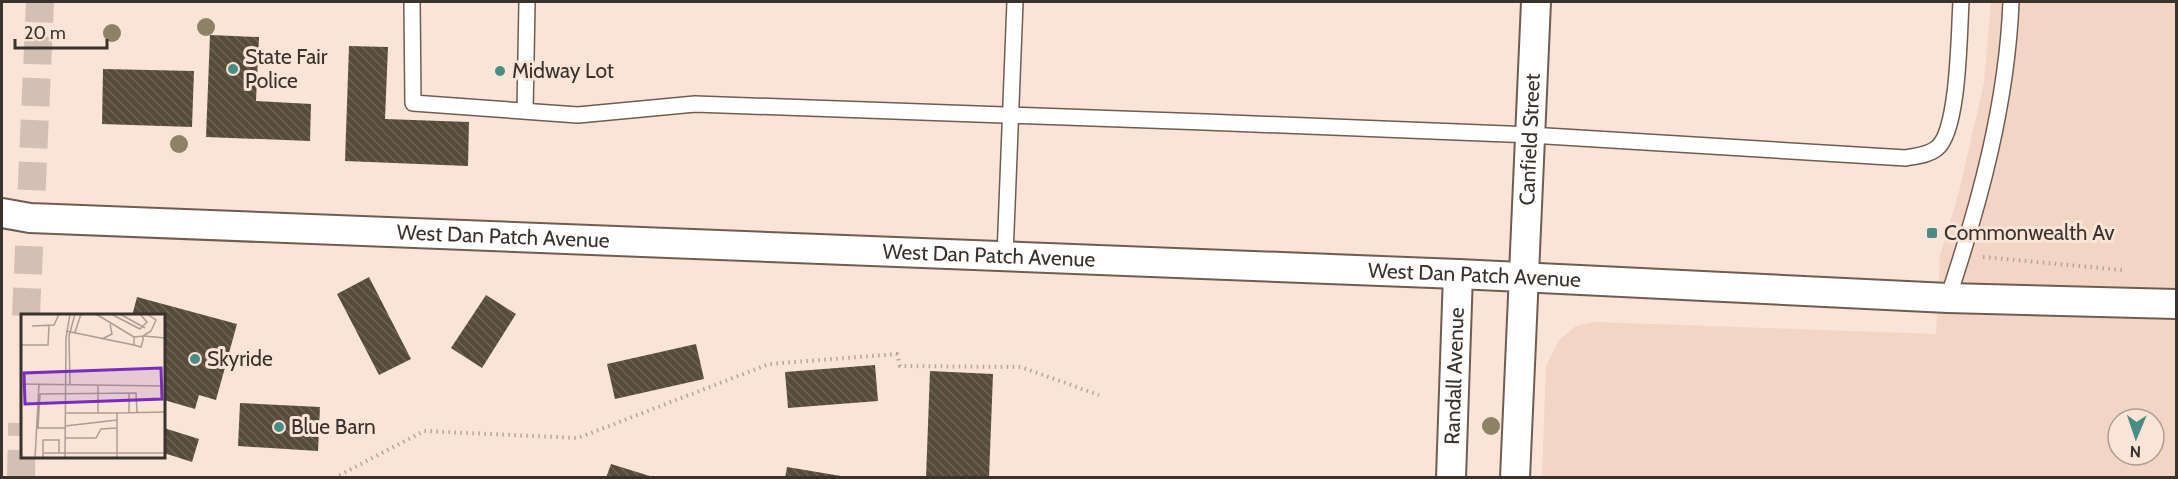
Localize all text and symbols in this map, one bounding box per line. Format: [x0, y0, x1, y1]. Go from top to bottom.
scale bar [15, 12, 106, 50]
text: 20 m [24, 22, 66, 44]
place label: State Fair Police [245, 44, 328, 93]
place label: Midway Lot [512, 58, 614, 83]
marker: State Fair Police [226, 62, 240, 76]
marker: Midway Lot [493, 64, 507, 78]
street label: Canfield Street [1514, 73, 1545, 206]
street label: West Dan Patch Avenue [396, 219, 610, 253]
place label: Commonwealth Av [1944, 220, 2115, 245]
marker: Commonwealth Av [1925, 226, 1939, 240]
street label: West Dan Patch Avenue [882, 238, 1096, 272]
street label: West Dan Patch Avenue [1368, 257, 1582, 292]
street label: Randall Avenue [1439, 307, 1469, 445]
inset map [21, 314, 165, 458]
place label: Skyride [207, 346, 273, 371]
marker: Skyride [188, 352, 202, 366]
north arrow [2106, 407, 2166, 467]
place label: Blue Barn [291, 414, 376, 439]
marker: Blue Barn [272, 420, 286, 434]
text: N [2130, 442, 2141, 461]

